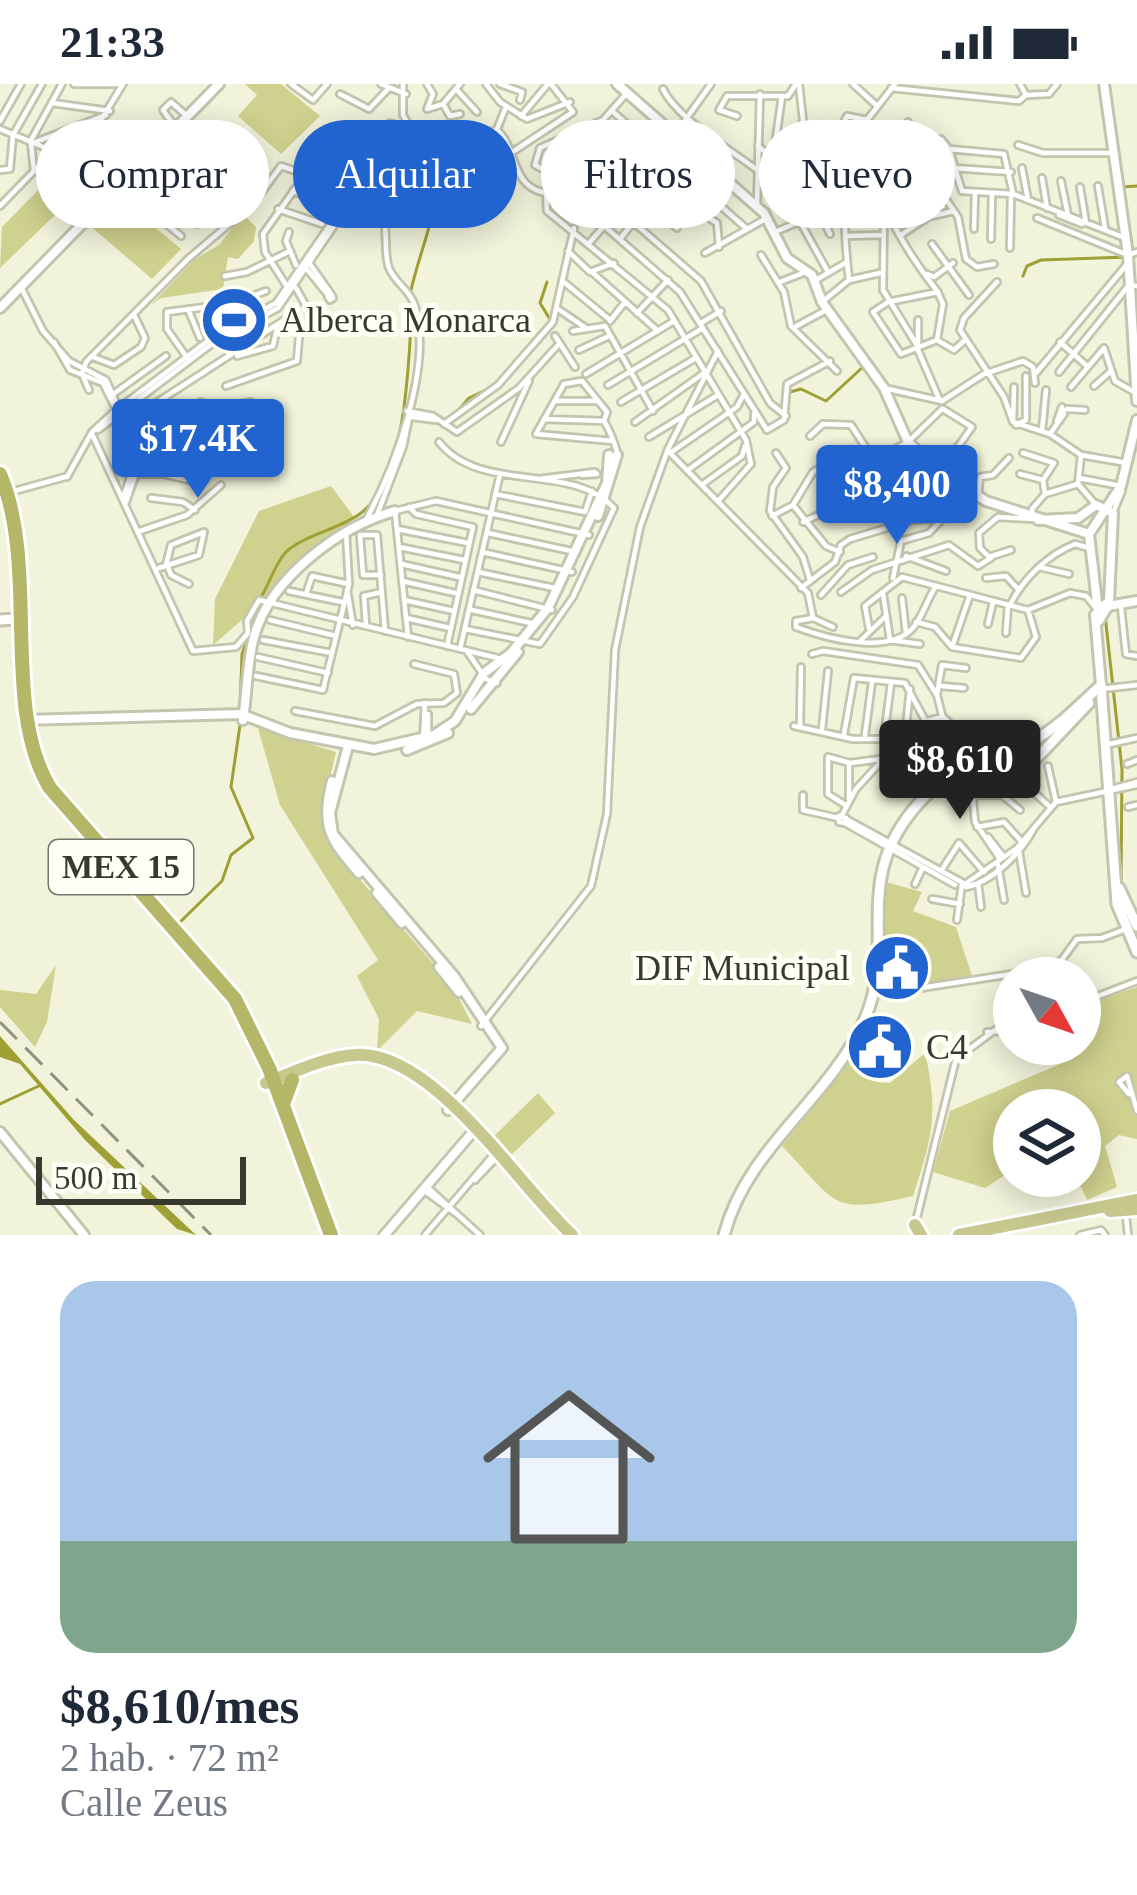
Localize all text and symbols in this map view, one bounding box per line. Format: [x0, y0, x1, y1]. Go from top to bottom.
text: 21:33 [60, 17, 165, 67]
chip: Comprar [36, 120, 269, 228]
chip: Alquilar [293, 120, 517, 228]
chip: Filtros [541, 120, 735, 228]
chip: Nuevo [759, 120, 955, 228]
sports icon: Alberca Monarca [199, 285, 269, 355]
place label: Alberca Monarca [280, 300, 531, 340]
pin: $17.4K [100, 399, 296, 501]
text: $17.4K [139, 416, 257, 459]
pin: $8,400 [799, 445, 995, 547]
text: $8,400 [843, 462, 951, 505]
pin: $8,610 [862, 720, 1058, 822]
text: $8,610 [906, 737, 1014, 780]
road number: MEX 15 [49, 840, 193, 894]
public building icon: DIF Municipal [862, 933, 932, 1003]
place label: DIF Municipal [635, 948, 850, 988]
north arrow [993, 957, 1101, 1065]
map controls [993, 957, 1101, 1197]
public building icon: C4 [845, 1012, 915, 1082]
place label: C4 [926, 1027, 968, 1067]
button: layers [993, 1089, 1101, 1197]
scale bar [36, 1151, 246, 1204]
text: 500 m [54, 1160, 137, 1196]
icon: home [461, 1359, 677, 1575]
text: $8,610/mes [60, 1678, 299, 1734]
text: 2 hab. · 72 m² [60, 1736, 279, 1779]
text: Calle Zeus [60, 1781, 228, 1824]

